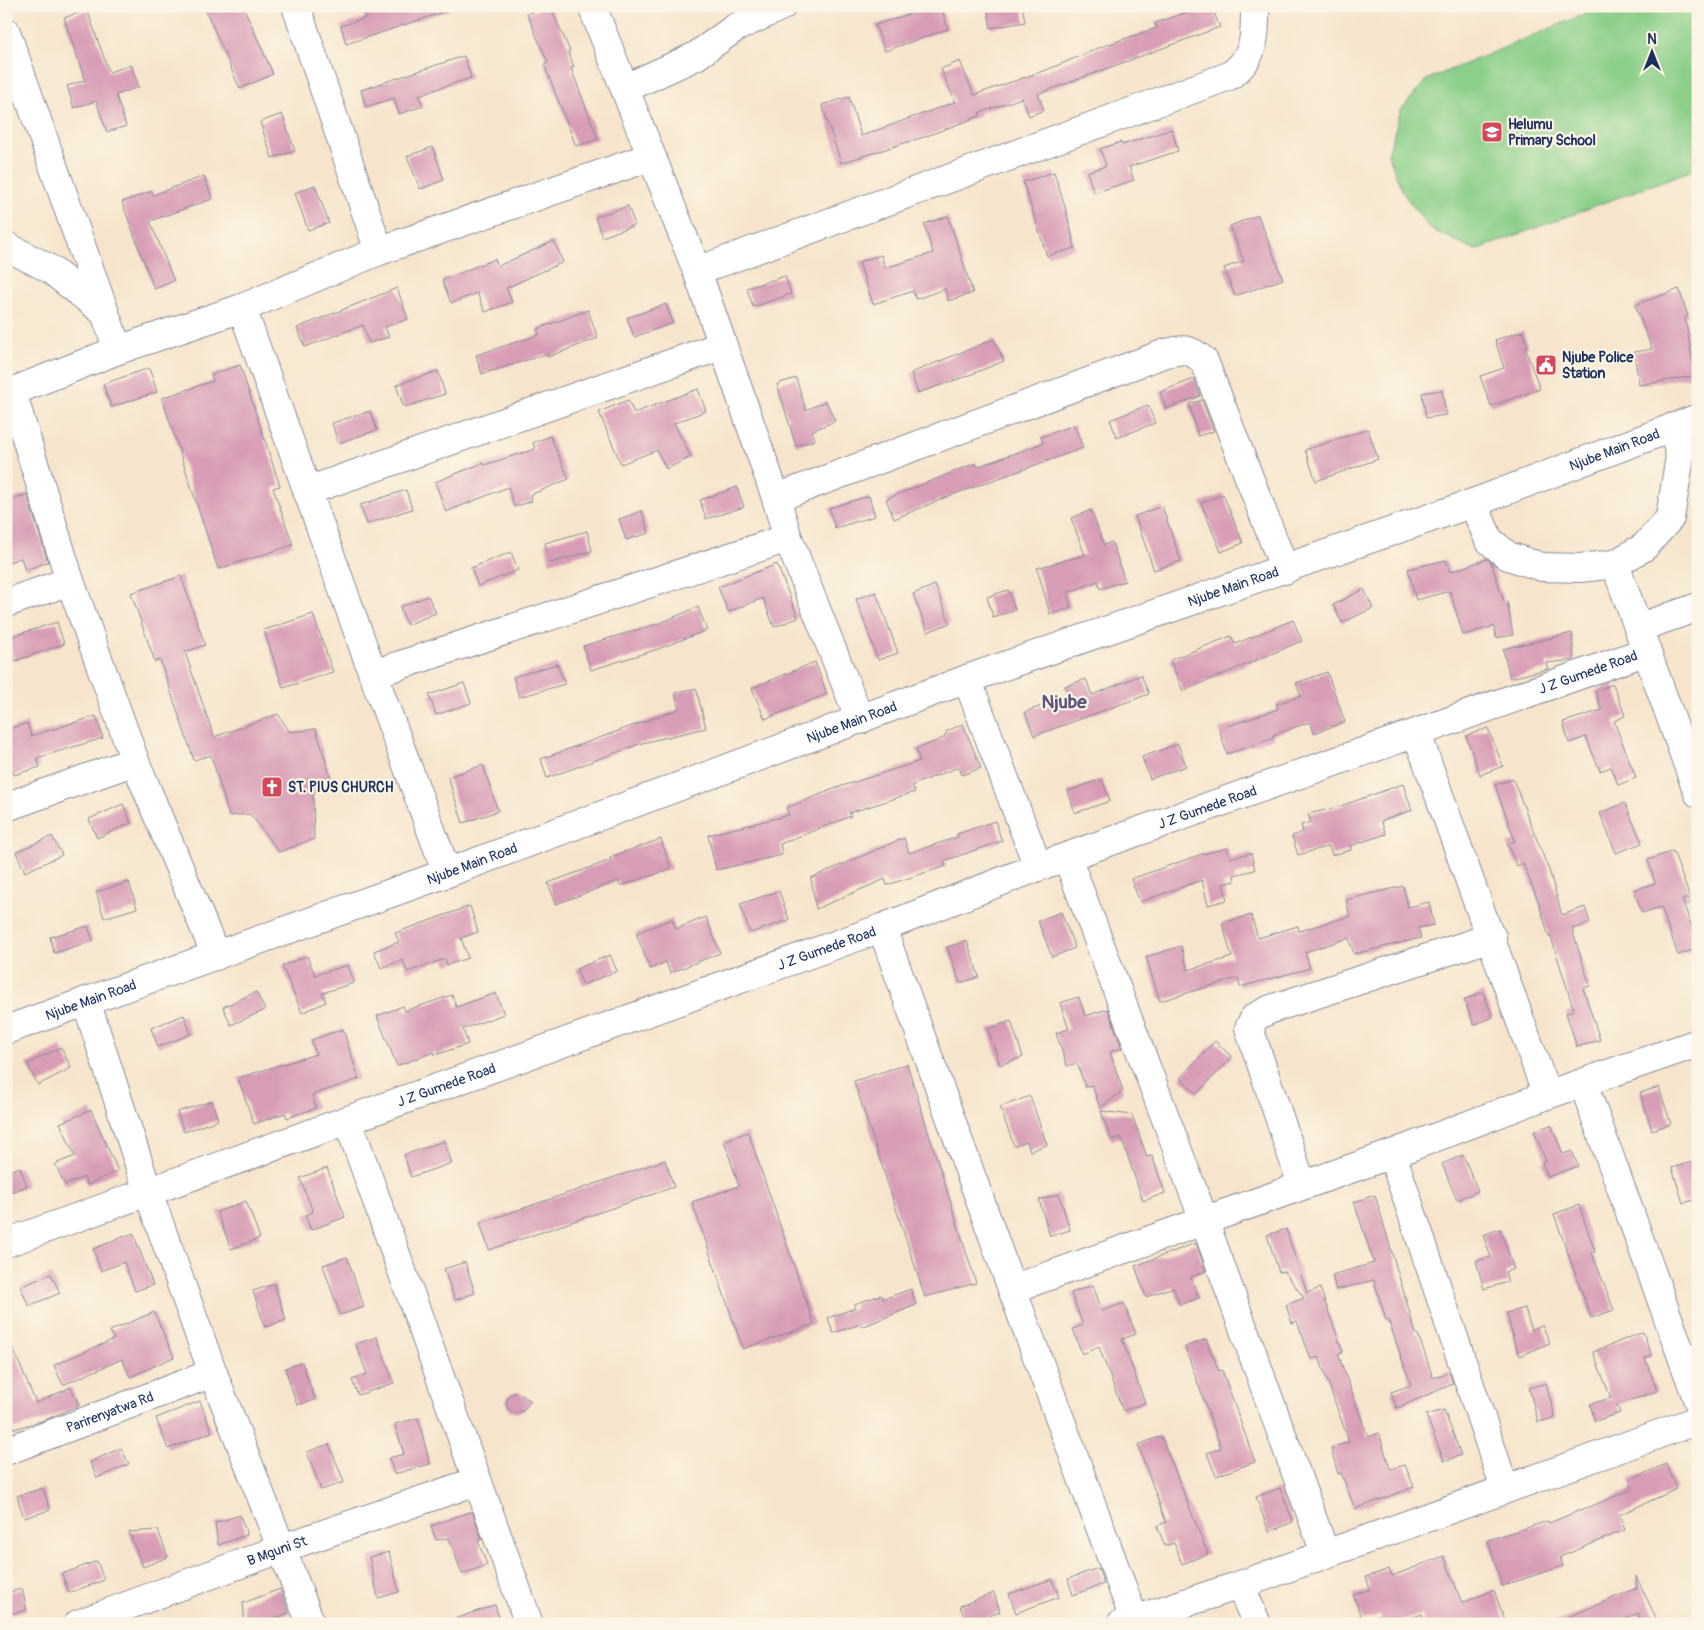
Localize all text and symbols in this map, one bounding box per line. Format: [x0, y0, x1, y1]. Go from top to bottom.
north arrow [1626, 28, 1676, 78]
text: N [1647, 31, 1657, 48]
place label: Helumu Primary School [1508, 116, 1596, 149]
school or university icon: Helumu Primary School [1480, 120, 1504, 144]
place label: Njube Police Station [1562, 349, 1634, 382]
public building icon: Njube Police Station [1534, 353, 1558, 377]
street label: Njube Main Road [1567, 425, 1662, 474]
street label: Njube Main Road [1185, 563, 1281, 610]
street label: J Z Gumede Road [1536, 647, 1640, 697]
district label: Njube [1041, 690, 1087, 714]
street label: Njube Main Road [804, 697, 899, 747]
church icon: ST. PIUS CHURCH [260, 775, 284, 799]
place label: ST. PIUS CHURCH [288, 779, 394, 796]
street label: J Z Gumede Road [1156, 782, 1259, 832]
street label: Njube Main Road [425, 839, 520, 888]
street label: J Z Gumede Road [775, 922, 878, 973]
street label: Njube Main Road [43, 976, 139, 1024]
street label: J Z Gumede Road [395, 1059, 498, 1110]
street label: Parirenyatwa Rd [64, 1388, 156, 1436]
street label: B Mguni St [245, 1532, 309, 1569]

